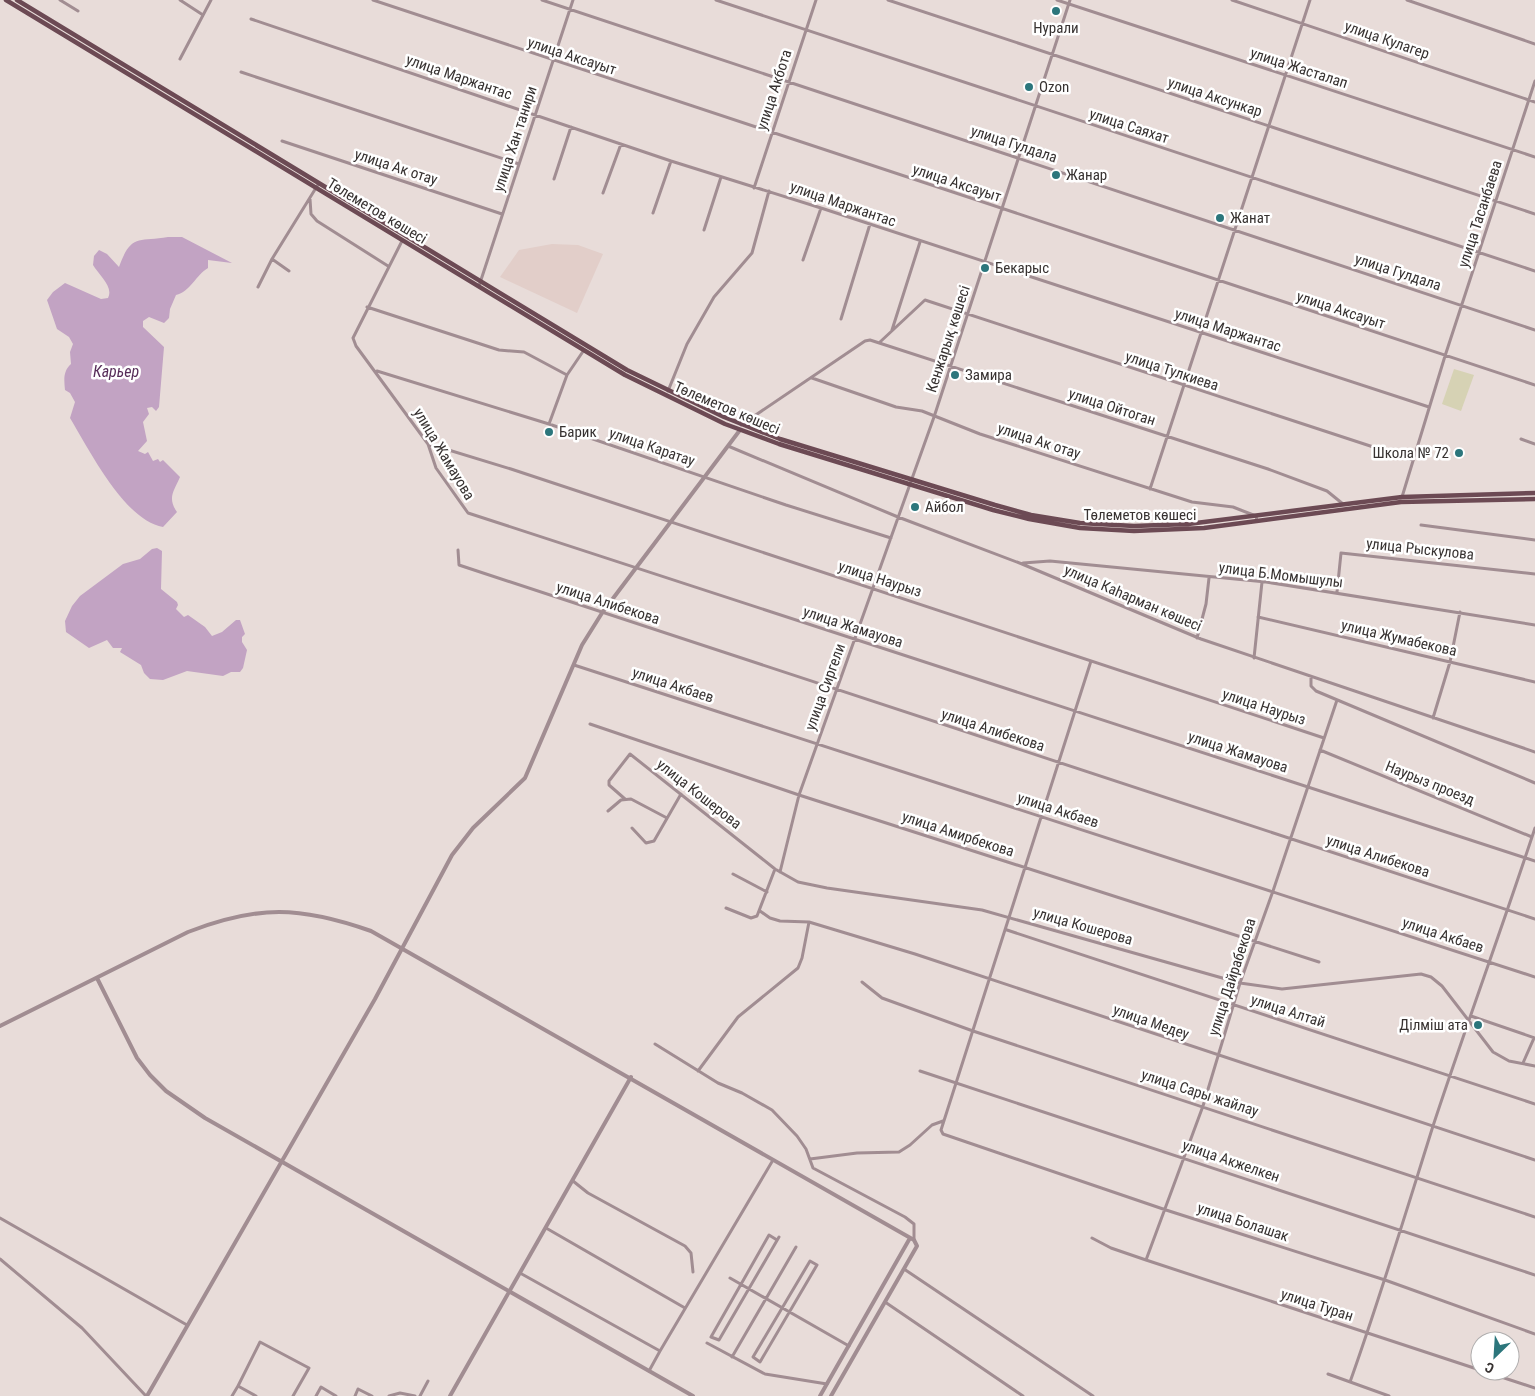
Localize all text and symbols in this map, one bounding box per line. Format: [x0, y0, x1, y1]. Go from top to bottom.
marker: Нурали [1050, 5, 1062, 17]
street label: улица Кулагер [1342, 17, 1432, 63]
place label: Нурали [1033, 19, 1079, 37]
street label: улица Аксауыт [525, 33, 619, 79]
street label: улица Жасталап [1248, 44, 1350, 92]
street label: улица Акбота [753, 47, 795, 133]
street label: улица Маржантас [404, 50, 514, 104]
street label: улица Аксункар [1166, 73, 1264, 121]
place label: Ozon [1039, 78, 1069, 96]
marker: Ozon [1023, 81, 1035, 93]
street label: улица Хан танири [489, 84, 541, 194]
street label: улица Саяхат [1087, 105, 1171, 147]
street label: улица Гулдала [969, 122, 1059, 166]
street label: улица Ак отау [352, 145, 440, 189]
street label: улица Тасанбаева [1454, 158, 1506, 270]
street label: улица Аксауыт [910, 160, 1004, 206]
place label: Жанар [1066, 166, 1107, 184]
marker: Жанар [1050, 169, 1062, 181]
street label: Төлеметов көшесі [324, 174, 430, 248]
street label: улица Маржантас [788, 177, 898, 231]
place label: Жанат [1230, 209, 1270, 227]
marker: Жанат [1214, 212, 1226, 224]
street label: улица Гулдала [1353, 250, 1443, 294]
place label: Бекарыс [995, 259, 1049, 277]
marker: Бекарыс [979, 262, 991, 274]
street label: Кенжарық көшесі [922, 283, 974, 395]
street label: улица Аксауыт [1294, 287, 1388, 333]
street label: улица Маржантас [1173, 304, 1283, 356]
street label: улица Тулкиева [1123, 347, 1221, 395]
water label: Карьер [93, 362, 139, 381]
place label: Замира [965, 366, 1012, 384]
marker: Замира [949, 369, 961, 381]
street label: Төлеметов көшесі [671, 378, 783, 438]
street label: улица Ойтоган [1066, 384, 1158, 430]
street label: улица Жамауова [410, 405, 478, 503]
street label: улица Ак отау [995, 419, 1083, 463]
place label: Барик [559, 423, 597, 441]
street label: улица Каратау [607, 424, 697, 470]
marker: Барик [543, 426, 555, 438]
place label: Школа № 72 [1372, 444, 1449, 462]
marker: Школа № 72 [1453, 447, 1465, 459]
place label: Айбол [925, 498, 964, 516]
marker: Айбол [909, 501, 921, 513]
street label: Төлеметов көшесі [1084, 506, 1196, 524]
street label: улица Рыскулова [1365, 534, 1475, 564]
street label: улица Наурыз [836, 557, 924, 601]
street label: улица Б.Момышулы [1218, 558, 1344, 592]
street label: улица Каһарман көшесі [1062, 561, 1204, 635]
street label: улица Алибекова [554, 578, 662, 628]
street label: улица Жамауова [801, 602, 905, 652]
street label: улица Жумабекова [1339, 616, 1459, 660]
street label: улица Сиргели [801, 641, 849, 733]
street label: улица Акбаев [630, 663, 716, 707]
street label: улица Наурыз [1220, 685, 1308, 729]
street label: улица Алибекова [939, 705, 1047, 755]
street label: улица Жамауова [1186, 727, 1290, 777]
street label: улица Кошерова [653, 755, 745, 833]
street label: Наурыз проезд [1383, 757, 1477, 809]
street label: улица Акбаев [1015, 788, 1101, 832]
street label: улица Амирбекова [900, 807, 1016, 861]
street label: улица Алибекова [1324, 831, 1432, 881]
street label: улица Кошерова [1031, 903, 1135, 949]
street label: улица Акбаев [1400, 913, 1486, 957]
street label: улица Дайрабекова [1204, 916, 1260, 1038]
street label: улица Алтай [1248, 991, 1328, 1031]
street label: улица Медеу [1111, 1001, 1191, 1043]
place label: Ділміш ата [1399, 1016, 1468, 1034]
marker: Ділміш ата [1472, 1019, 1484, 1031]
street label: улица Сары жайлау [1139, 1066, 1261, 1120]
street label: улица Акжелкен [1180, 1136, 1282, 1186]
street label: улица Болашак [1195, 1199, 1291, 1245]
street label: улица Туран [1278, 1285, 1356, 1325]
north arrow [1470, 1331, 1520, 1381]
text: С [1482, 1359, 1497, 1377]

